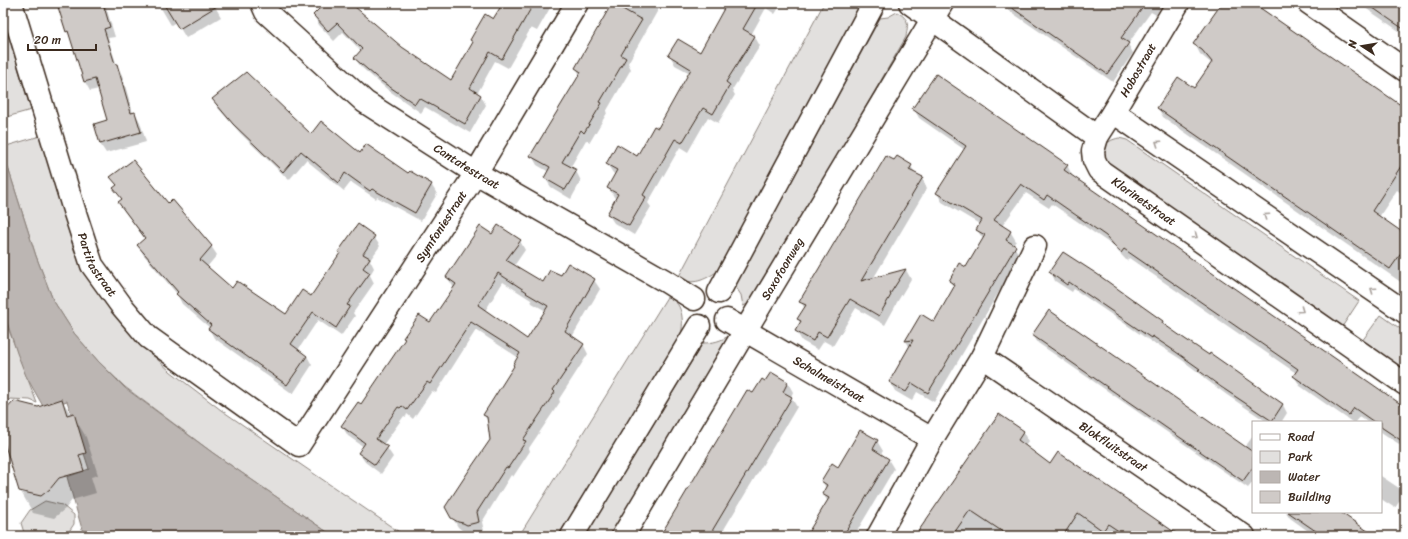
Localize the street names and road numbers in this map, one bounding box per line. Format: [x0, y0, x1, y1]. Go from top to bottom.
street label: Hobostraat [1114, 39, 1162, 101]
street label: Cantatestraat [429, 137, 504, 195]
street label: Klarinetstraat [1107, 171, 1181, 232]
street label: Symfoniestraat [410, 186, 473, 267]
street label: Partitastraat [71, 230, 123, 301]
street label: Saxofoonweg [755, 233, 810, 305]
street label: Schalmeistraat [789, 349, 869, 409]
street label: Blokfluitstraat [1074, 415, 1153, 479]

